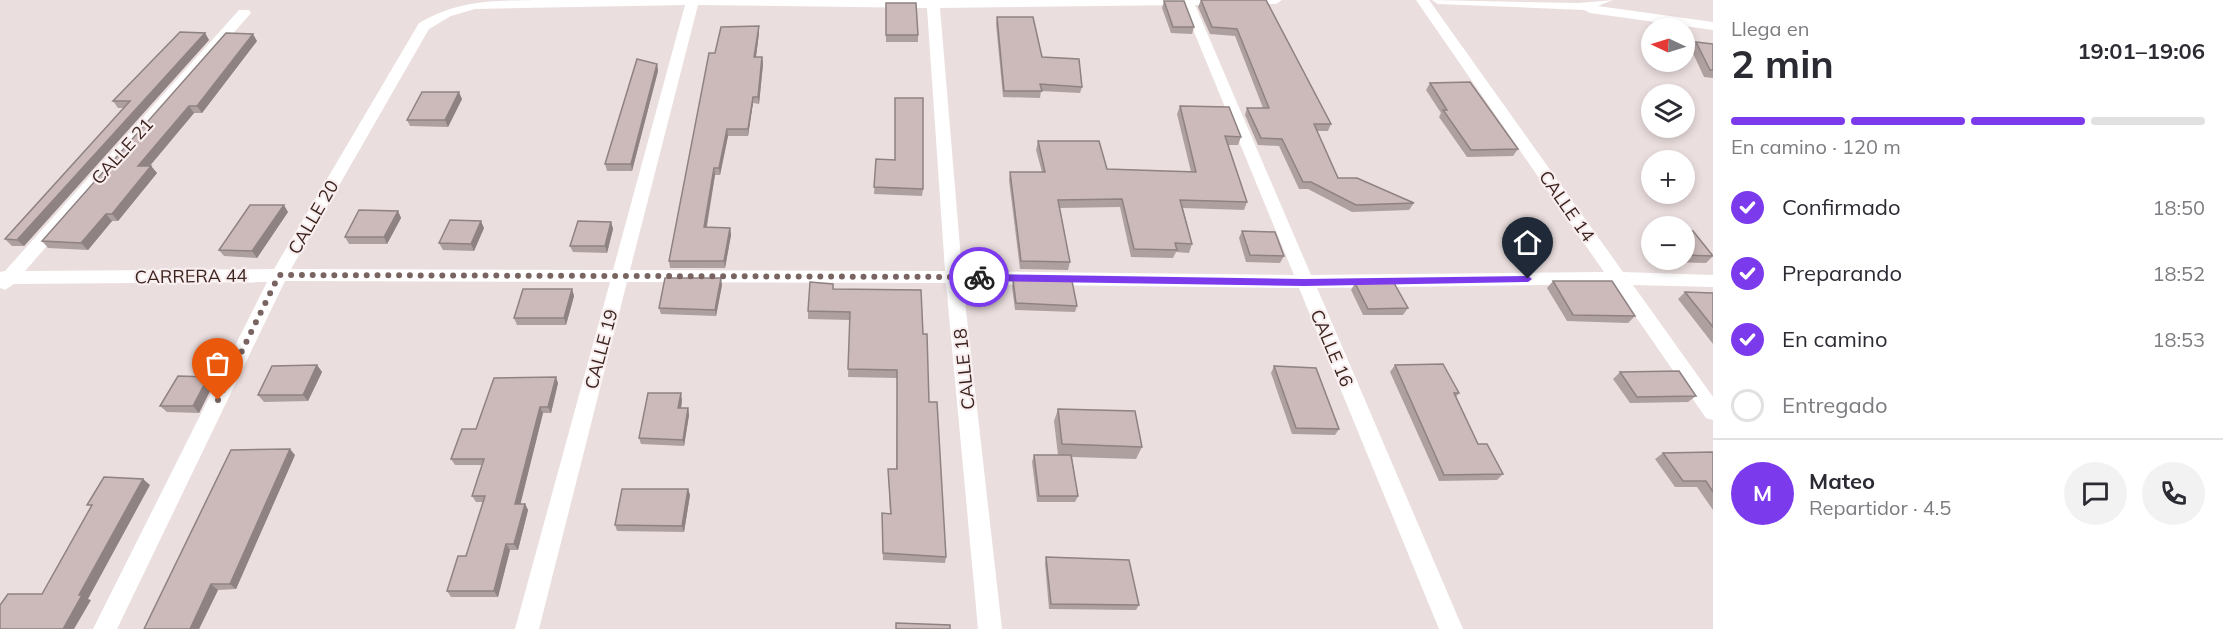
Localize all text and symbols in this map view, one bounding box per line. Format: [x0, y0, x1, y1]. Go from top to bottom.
text: Llega en [1731, 16, 1809, 41]
north arrow [1641, 18, 1695, 72]
map controls [1641, 18, 1695, 270]
text: 19:01–19:06 [2077, 37, 2205, 65]
text: 2 min [1731, 39, 1834, 88]
button: layers [1641, 84, 1695, 138]
street label: CALLE 21 [86, 113, 158, 189]
text: En camino · 120 m [1731, 134, 1901, 159]
button: + [1641, 150, 1695, 204]
street label: CALLE 14 [1534, 166, 1600, 246]
street label: CALLE 20 [283, 176, 343, 258]
icon: check [1731, 191, 1764, 224]
text: Confirmado [1782, 193, 1901, 221]
text: 18:50 [2152, 195, 2205, 220]
button: − [1641, 216, 1695, 270]
pin [1502, 217, 1553, 279]
icon: home [1511, 226, 1544, 259]
courier [949, 247, 1009, 307]
icon: check [1731, 257, 1764, 290]
text: Preparando [1782, 259, 1902, 287]
icon: bike [963, 261, 996, 294]
text: 18:52 [2152, 261, 2205, 286]
street label: CARRERA 44 [135, 264, 248, 288]
street label: CALLE 16 [1305, 306, 1359, 390]
street label: CALLE 19 [579, 307, 623, 391]
icon: check [1731, 323, 1764, 356]
text: En camino [1782, 325, 1888, 353]
street label: CALLE 18 [948, 327, 980, 411]
text: 18:53 [2152, 327, 2205, 352]
pin [192, 338, 243, 400]
icon: bag [201, 347, 234, 380]
text: Entregado [1782, 391, 1888, 419]
button: chat [2064, 462, 2127, 525]
button: phone [2142, 462, 2205, 525]
text: Mateo [1809, 467, 1875, 495]
text: M [1753, 479, 1772, 507]
text: Repartidor · 4.5 [1809, 495, 1951, 520]

